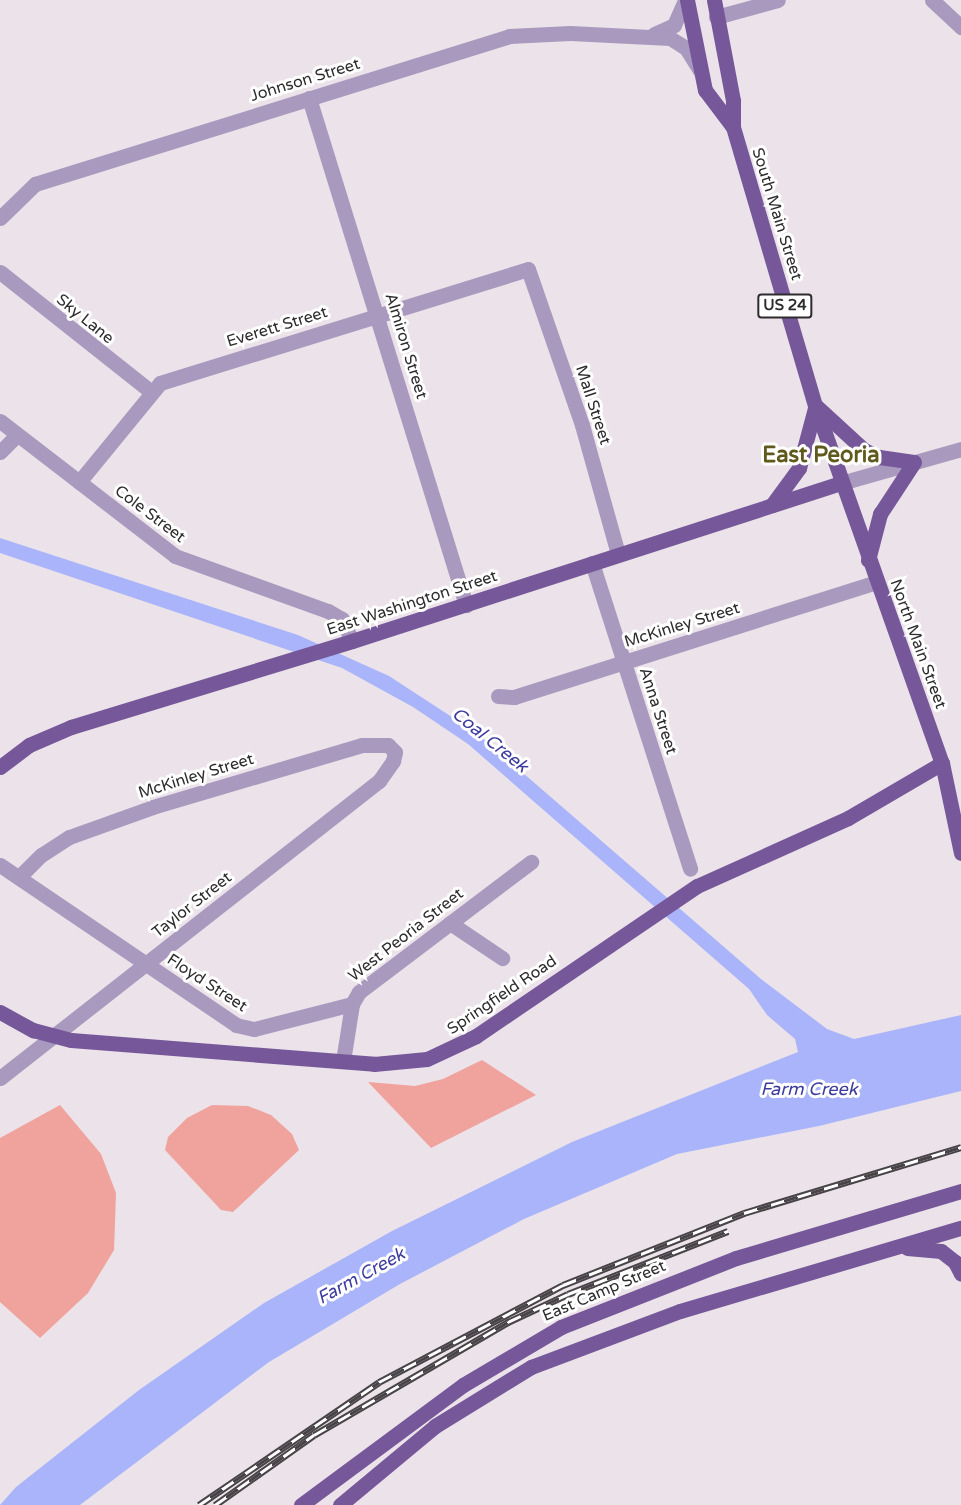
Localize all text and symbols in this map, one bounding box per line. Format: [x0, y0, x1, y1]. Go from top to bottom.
street label: Johnson Street [248, 54, 362, 106]
street label: South Main Street [748, 145, 806, 283]
street label: Sky Lane [52, 290, 118, 348]
street label: Almiron Street [381, 291, 431, 401]
road number: US 24 [756, 294, 814, 318]
street label: Everett Street [224, 303, 330, 351]
street label: Mall Street [571, 363, 615, 447]
district label: East Peoria [762, 443, 880, 469]
street label: Cole Street [111, 481, 189, 547]
street label: East Washington Street [324, 566, 500, 640]
street label: North Main Street [886, 577, 950, 711]
street label: McKinley Street [622, 598, 742, 652]
street label: Anna Street [635, 665, 681, 757]
water label: Coal Creek [448, 703, 532, 777]
street label: McKinley Street [136, 749, 256, 803]
street label: Taylor Street [148, 868, 236, 942]
street label: West Peoria Street [345, 884, 467, 986]
street label: Floyd Street [163, 950, 251, 1016]
street label: Springfield Road [444, 951, 560, 1039]
water label: Farm Creek [761, 1078, 857, 1100]
water label: Farm Creek [313, 1243, 409, 1309]
street label: East Camp Street [540, 1256, 668, 1326]

